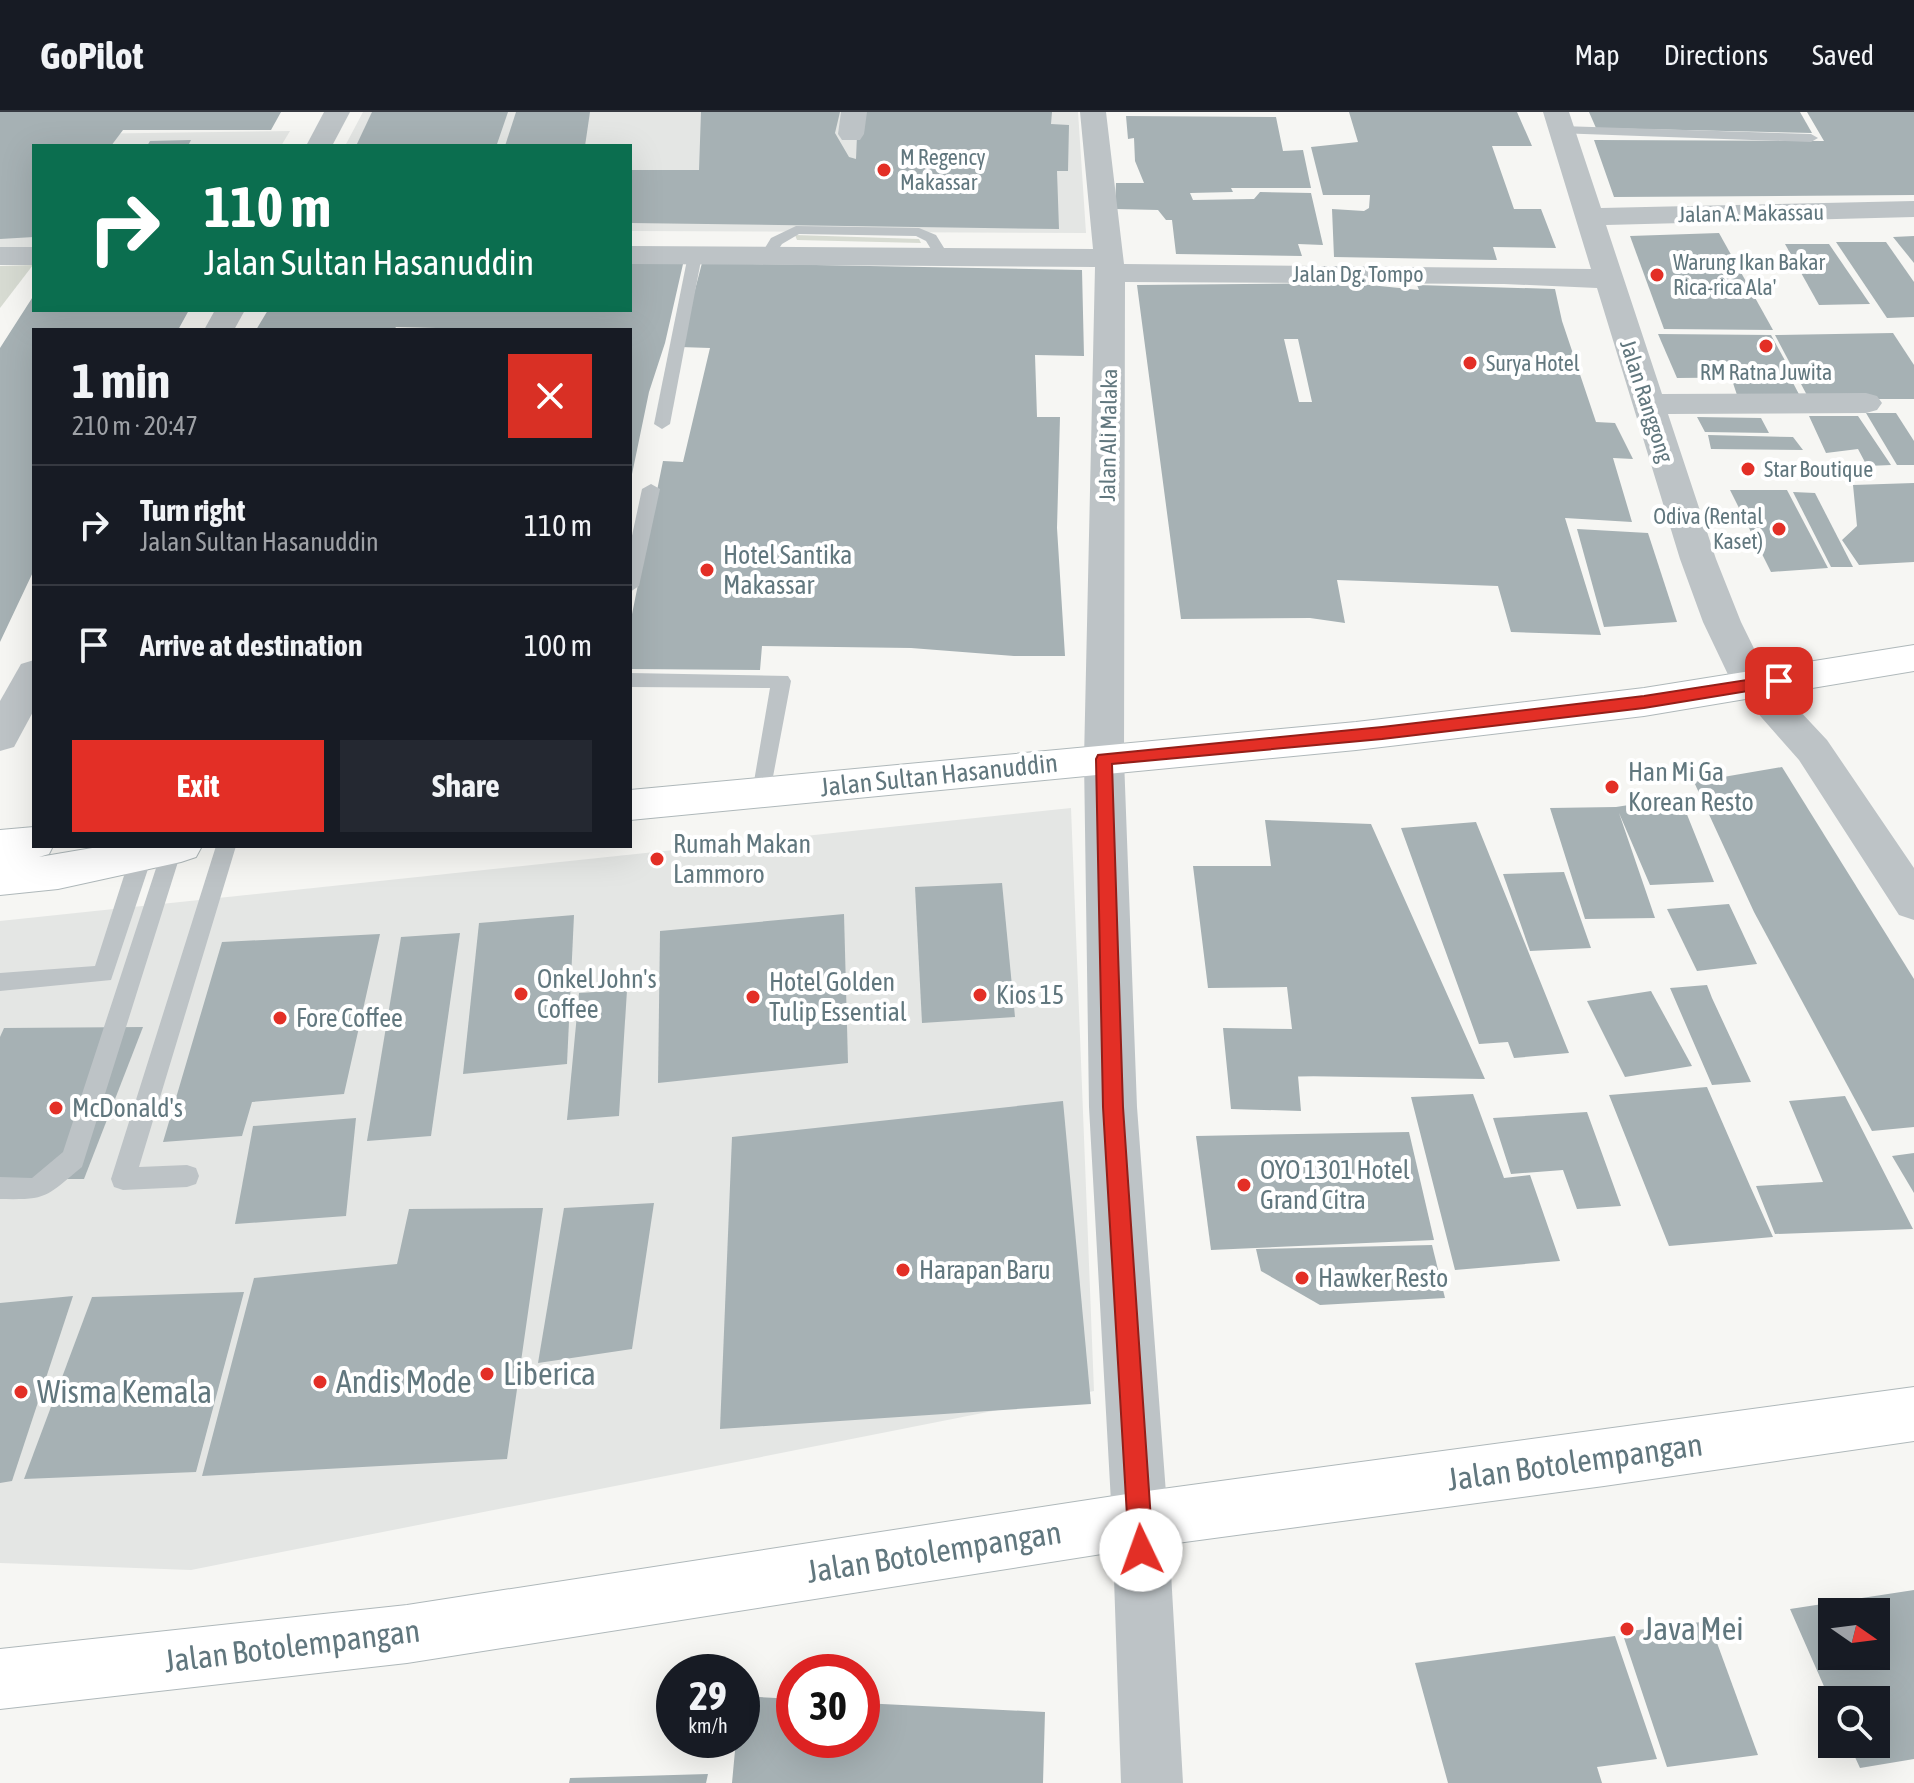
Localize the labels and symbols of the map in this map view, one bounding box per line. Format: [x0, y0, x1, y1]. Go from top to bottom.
place label: M Regency Makassar [900, 144, 986, 195]
marker: M Regency Makassar [875, 161, 893, 179]
street label: Jalan A. Makassau [1678, 199, 1824, 227]
place label: Warung Ikan Bakar Rica-rica Ala' [1673, 249, 1826, 300]
street label: Jalan Dg. Tompo [1292, 261, 1424, 287]
marker: Warung Ikan Bakar Rica-rica Ala' [1648, 266, 1666, 284]
street label: Jalan Ranggong [1615, 336, 1679, 466]
marker: RM Ratna Juwita [1757, 337, 1775, 355]
place label: Surya Hotel [1486, 350, 1580, 376]
marker: Surya Hotel [1461, 354, 1479, 372]
place label: RM Ratna Juwita [1700, 359, 1832, 385]
street label: Jalan Ali Malaka [1094, 368, 1122, 502]
place label: Star Boutique [1764, 456, 1873, 482]
marker: Star Boutique [1739, 460, 1757, 478]
place label: Odiva (Rental Kaset) [1653, 503, 1763, 554]
marker: Odiva (Rental Kaset) [1770, 520, 1788, 538]
place label: Hotel Santika Makassar [723, 540, 852, 600]
marker: Hotel Santika Makassar [698, 561, 716, 579]
pin [1745, 647, 1813, 715]
street label: Jalan Sultan Hasanuddin [819, 748, 1059, 802]
place label: Han Mi Ga Korean Resto [1628, 757, 1754, 817]
marker: Han Mi Ga Korean Resto [1603, 778, 1621, 796]
place label: Rumah Makan Lammoro [673, 829, 811, 889]
marker: Rumah Makan Lammoro [648, 850, 666, 868]
place label: Onkel John's Coffee [537, 964, 657, 1024]
place label: Hotel Golden Tulip Essential [769, 967, 907, 1027]
place label: Kios 15 [996, 980, 1064, 1010]
marker: Onkel John's Coffee [512, 985, 530, 1003]
marker: Kios 15 [971, 986, 989, 1004]
marker: Hotel Golden Tulip Essential [744, 988, 762, 1006]
place label: Fore Coffee [296, 1003, 403, 1033]
marker: Fore Coffee [271, 1009, 289, 1027]
place label: McDonald's [72, 1093, 183, 1123]
marker: McDonald's [47, 1099, 65, 1117]
place label: OYO 1301 Hotel Grand Citra [1260, 1155, 1410, 1215]
marker: OYO 1301 Hotel Grand Citra [1235, 1176, 1253, 1194]
place label: Harapan Baru [919, 1255, 1051, 1285]
marker: Harapan Baru [894, 1261, 912, 1279]
place label: Hawker Resto [1318, 1263, 1448, 1293]
marker: Hawker Resto [1293, 1269, 1311, 1287]
place label: Liberica [503, 1355, 596, 1392]
place label: Andis Mode [336, 1363, 472, 1400]
marker: Liberica [478, 1365, 496, 1383]
place label: Wisma Kemala [37, 1373, 212, 1410]
marker: Andis Mode [311, 1373, 329, 1391]
marker: Wisma Kemala [12, 1383, 30, 1401]
street label: Jalan Botolempangan [1445, 1425, 1705, 1498]
position arrow [1099, 1508, 1183, 1592]
street label: Jalan Botolempangan [804, 1513, 1064, 1590]
north arrow [1818, 1598, 1890, 1670]
place label: Java Mei [1643, 1610, 1744, 1647]
street label: Jalan Botolempangan [162, 1611, 422, 1680]
marker: Java Mei [1618, 1620, 1636, 1638]
speed limit sign: 30 [776, 1654, 880, 1758]

